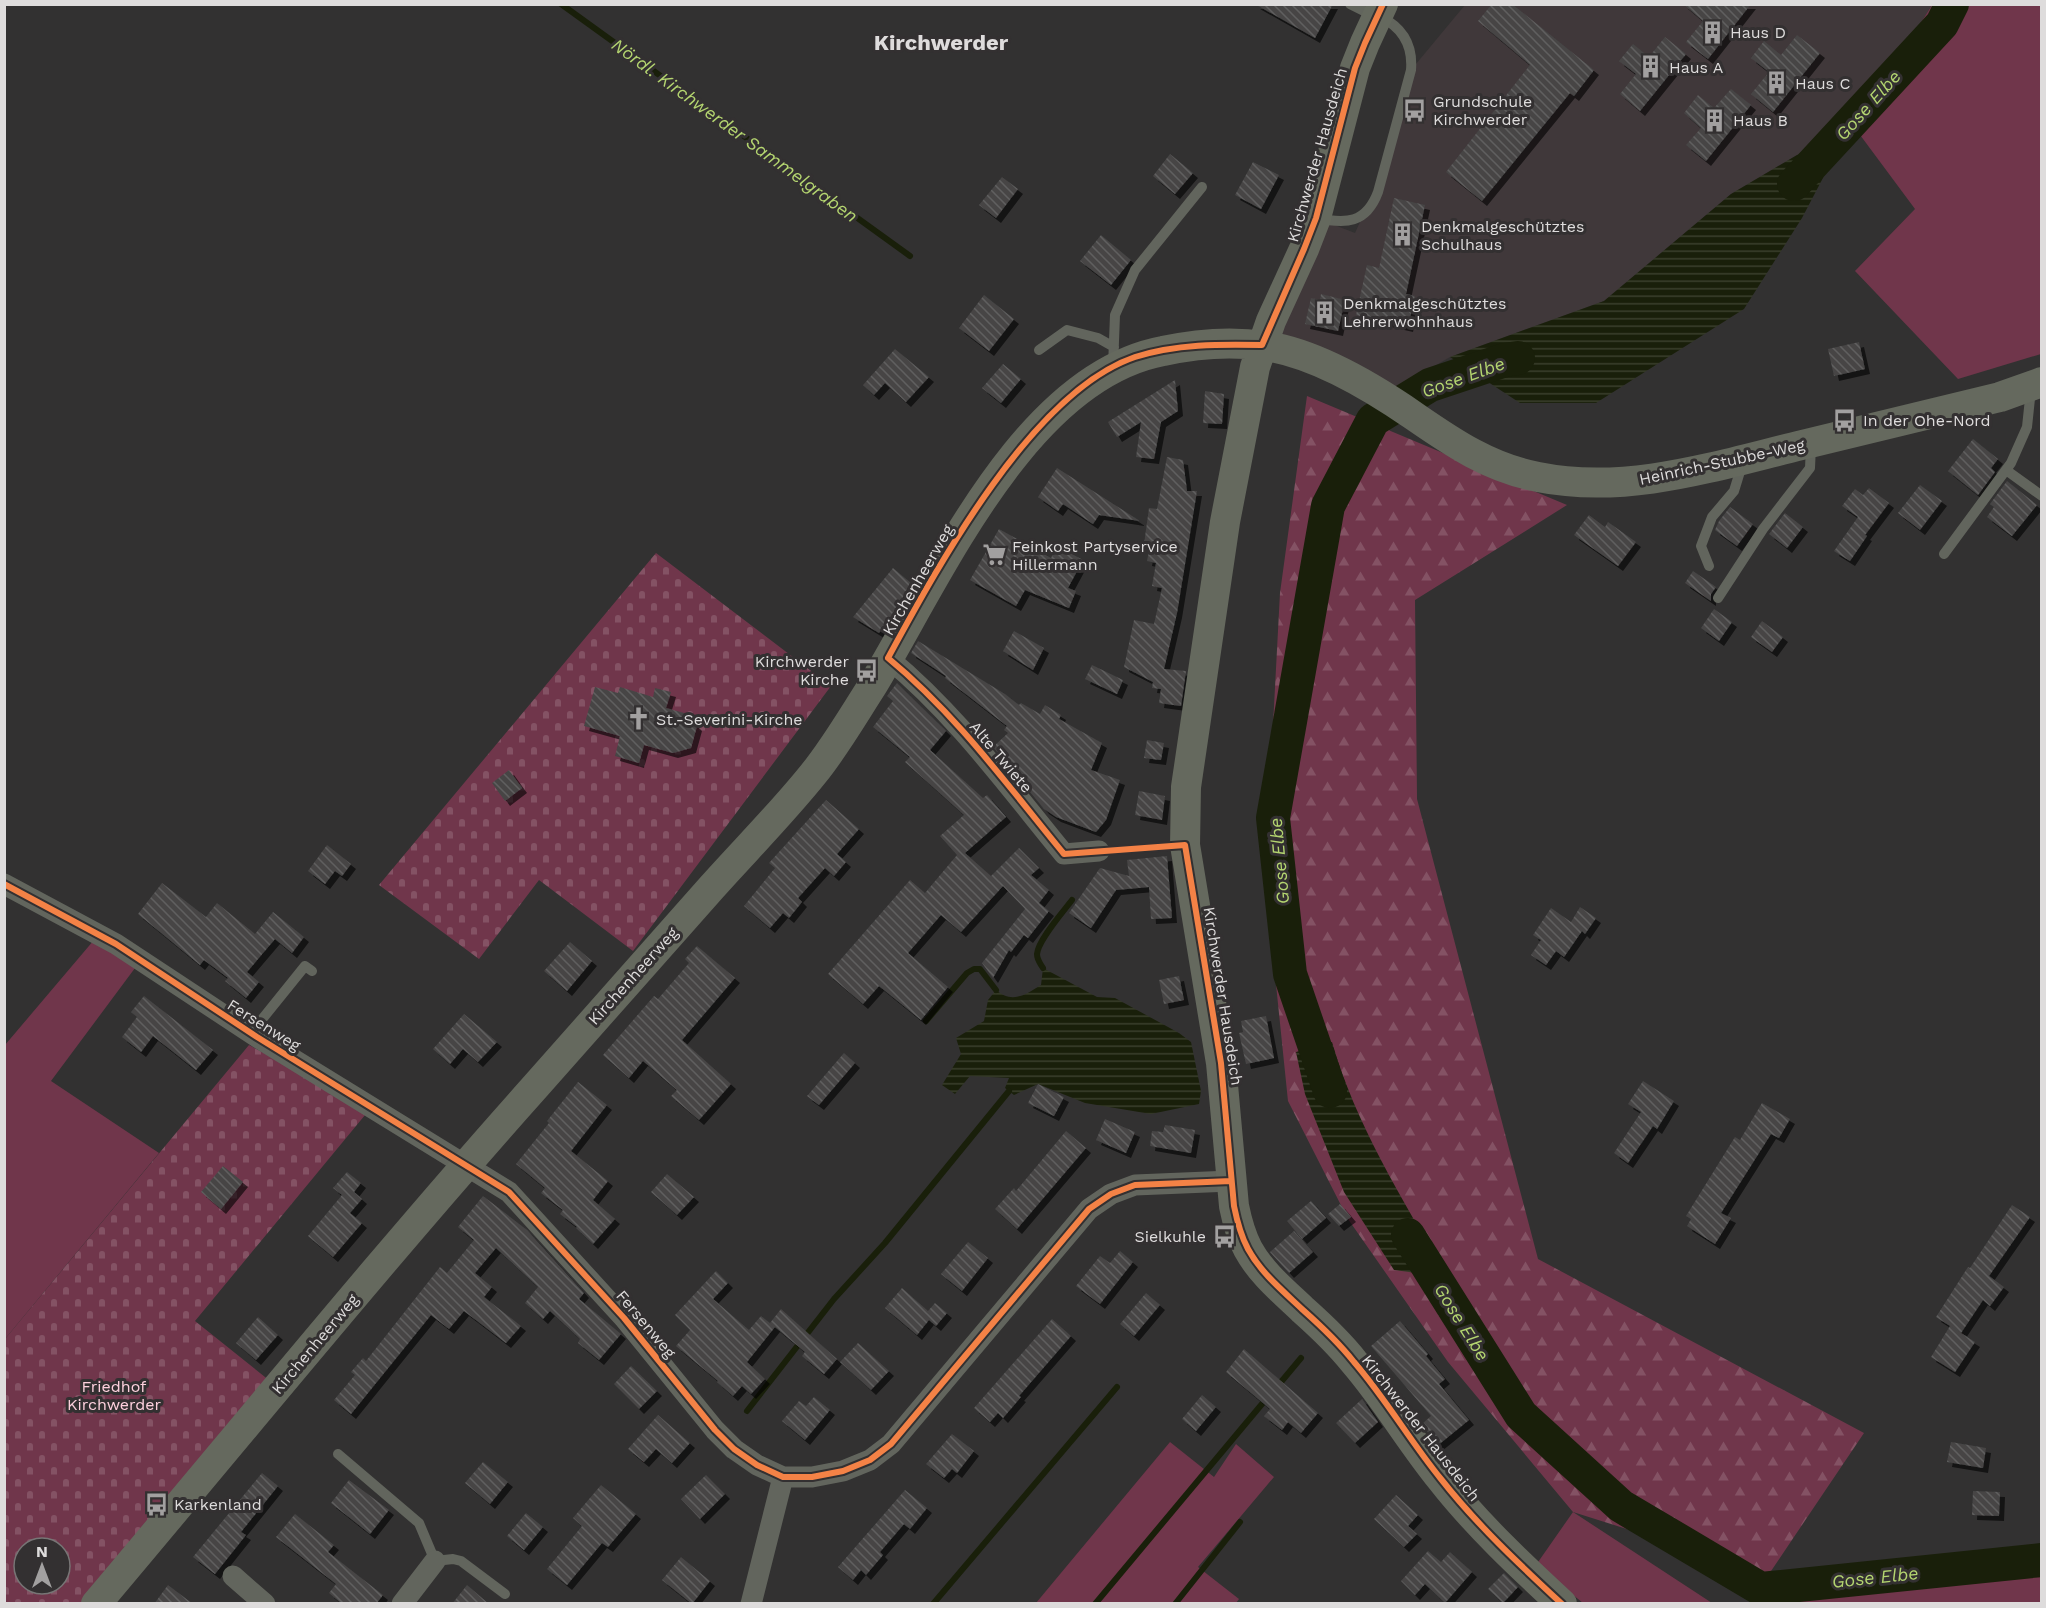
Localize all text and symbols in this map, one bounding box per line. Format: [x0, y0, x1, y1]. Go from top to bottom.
building icon: Haus D [1699, 19, 1725, 45]
place label: Haus D [1730, 23, 1786, 42]
district label: Kirchwerder [874, 30, 1009, 55]
water label: Nördl. Kirchwerder Sammelgraben [608, 34, 862, 226]
building icon: Haus A [1638, 54, 1664, 80]
place label: Haus A [1669, 58, 1724, 77]
street label: Kirchwerder Hausdeich [1283, 66, 1351, 244]
water label: Gose Elbe [1831, 66, 1905, 144]
building icon: Haus C [1764, 70, 1790, 96]
place label: Haus C [1795, 74, 1850, 93]
place label: Grundschule Kirchwerder [1433, 92, 1532, 129]
bus stop icon: Grundschule Kirchwerder [1402, 97, 1428, 123]
building icon: Haus B [1702, 107, 1728, 133]
place label: Haus B [1733, 111, 1788, 130]
place label: Denkmalgeschütztes Schulhaus [1421, 217, 1584, 254]
building icon: Denkmalgeschütztes Schulhaus [1390, 222, 1416, 248]
place label: Denkmalgeschütztes Lehrerwohnhaus [1343, 294, 1506, 331]
building icon: Denkmalgeschütztes Lehrerwohnhaus [1312, 299, 1338, 325]
water label: Gose Elbe [1419, 352, 1507, 402]
bus stop icon: In der Ohe-Nord [1832, 407, 1858, 433]
place label: In der Ohe-Nord [1863, 411, 1991, 430]
street label: Heinrich-Stubbe-Weg [1637, 435, 1807, 489]
street label: Kirchenheerweg [879, 521, 958, 639]
place label: Feinkost Partyservice Hillermann [1012, 537, 1178, 574]
supermarket icon: Feinkost Partyservice Hillermann [981, 542, 1007, 568]
place label: Kirchwerder Kirche [755, 652, 849, 689]
bus stop icon: Kirchwerder Kirche [854, 657, 880, 683]
church icon: St.-Severini-Kirche [625, 706, 651, 732]
place label: St.-Severini-Kirche [656, 710, 803, 729]
street label: Alte Twiete [966, 717, 1036, 797]
water label: Gose Elbe [1265, 817, 1293, 905]
street label: Kirchwerder Hausdeich [1199, 905, 1247, 1087]
street label: Kirchenheerweg [584, 923, 682, 1029]
street label: Fersenweg [224, 995, 304, 1055]
bus stop icon: Sielkuhle [1211, 1223, 1237, 1249]
place label: Sielkuhle [1134, 1227, 1206, 1246]
water label: Gose Elbe [1430, 1280, 1494, 1364]
street label: Fersenweg [612, 1286, 680, 1362]
street label: Kirchenheerweg [268, 1290, 363, 1398]
street label: Kirchwerder Hausdeich [1358, 1351, 1484, 1505]
park label: Friedhof Kirchwerder [67, 1377, 162, 1414]
bus stop icon: Karkenland [143, 1491, 169, 1517]
place label: Karkenland [174, 1495, 262, 1514]
north arrow [12, 1536, 72, 1596]
text: N [36, 1542, 48, 1561]
water label: Gose Elbe [1831, 1562, 1919, 1592]

